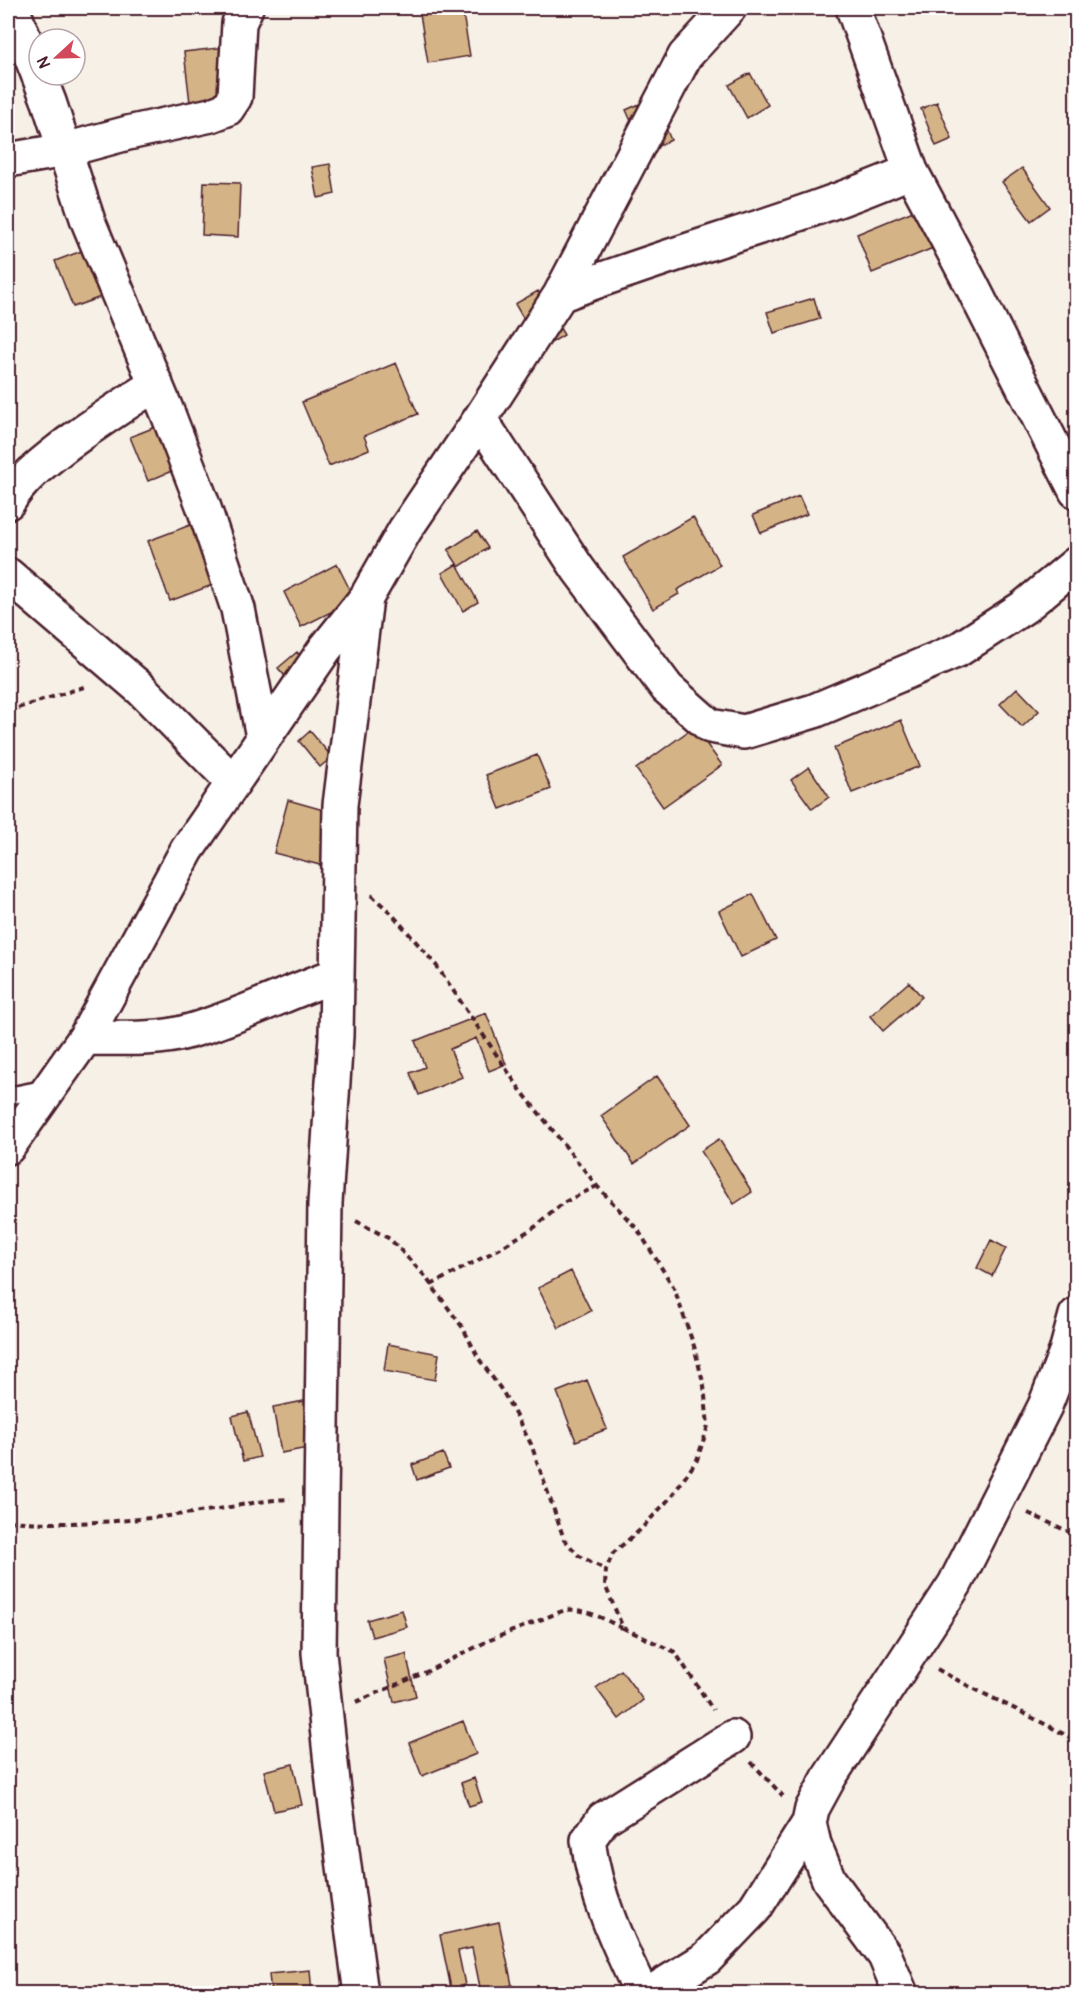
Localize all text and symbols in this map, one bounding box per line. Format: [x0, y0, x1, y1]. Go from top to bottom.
north arrow [27, 27, 87, 87]
text: N [33, 53, 55, 71]

